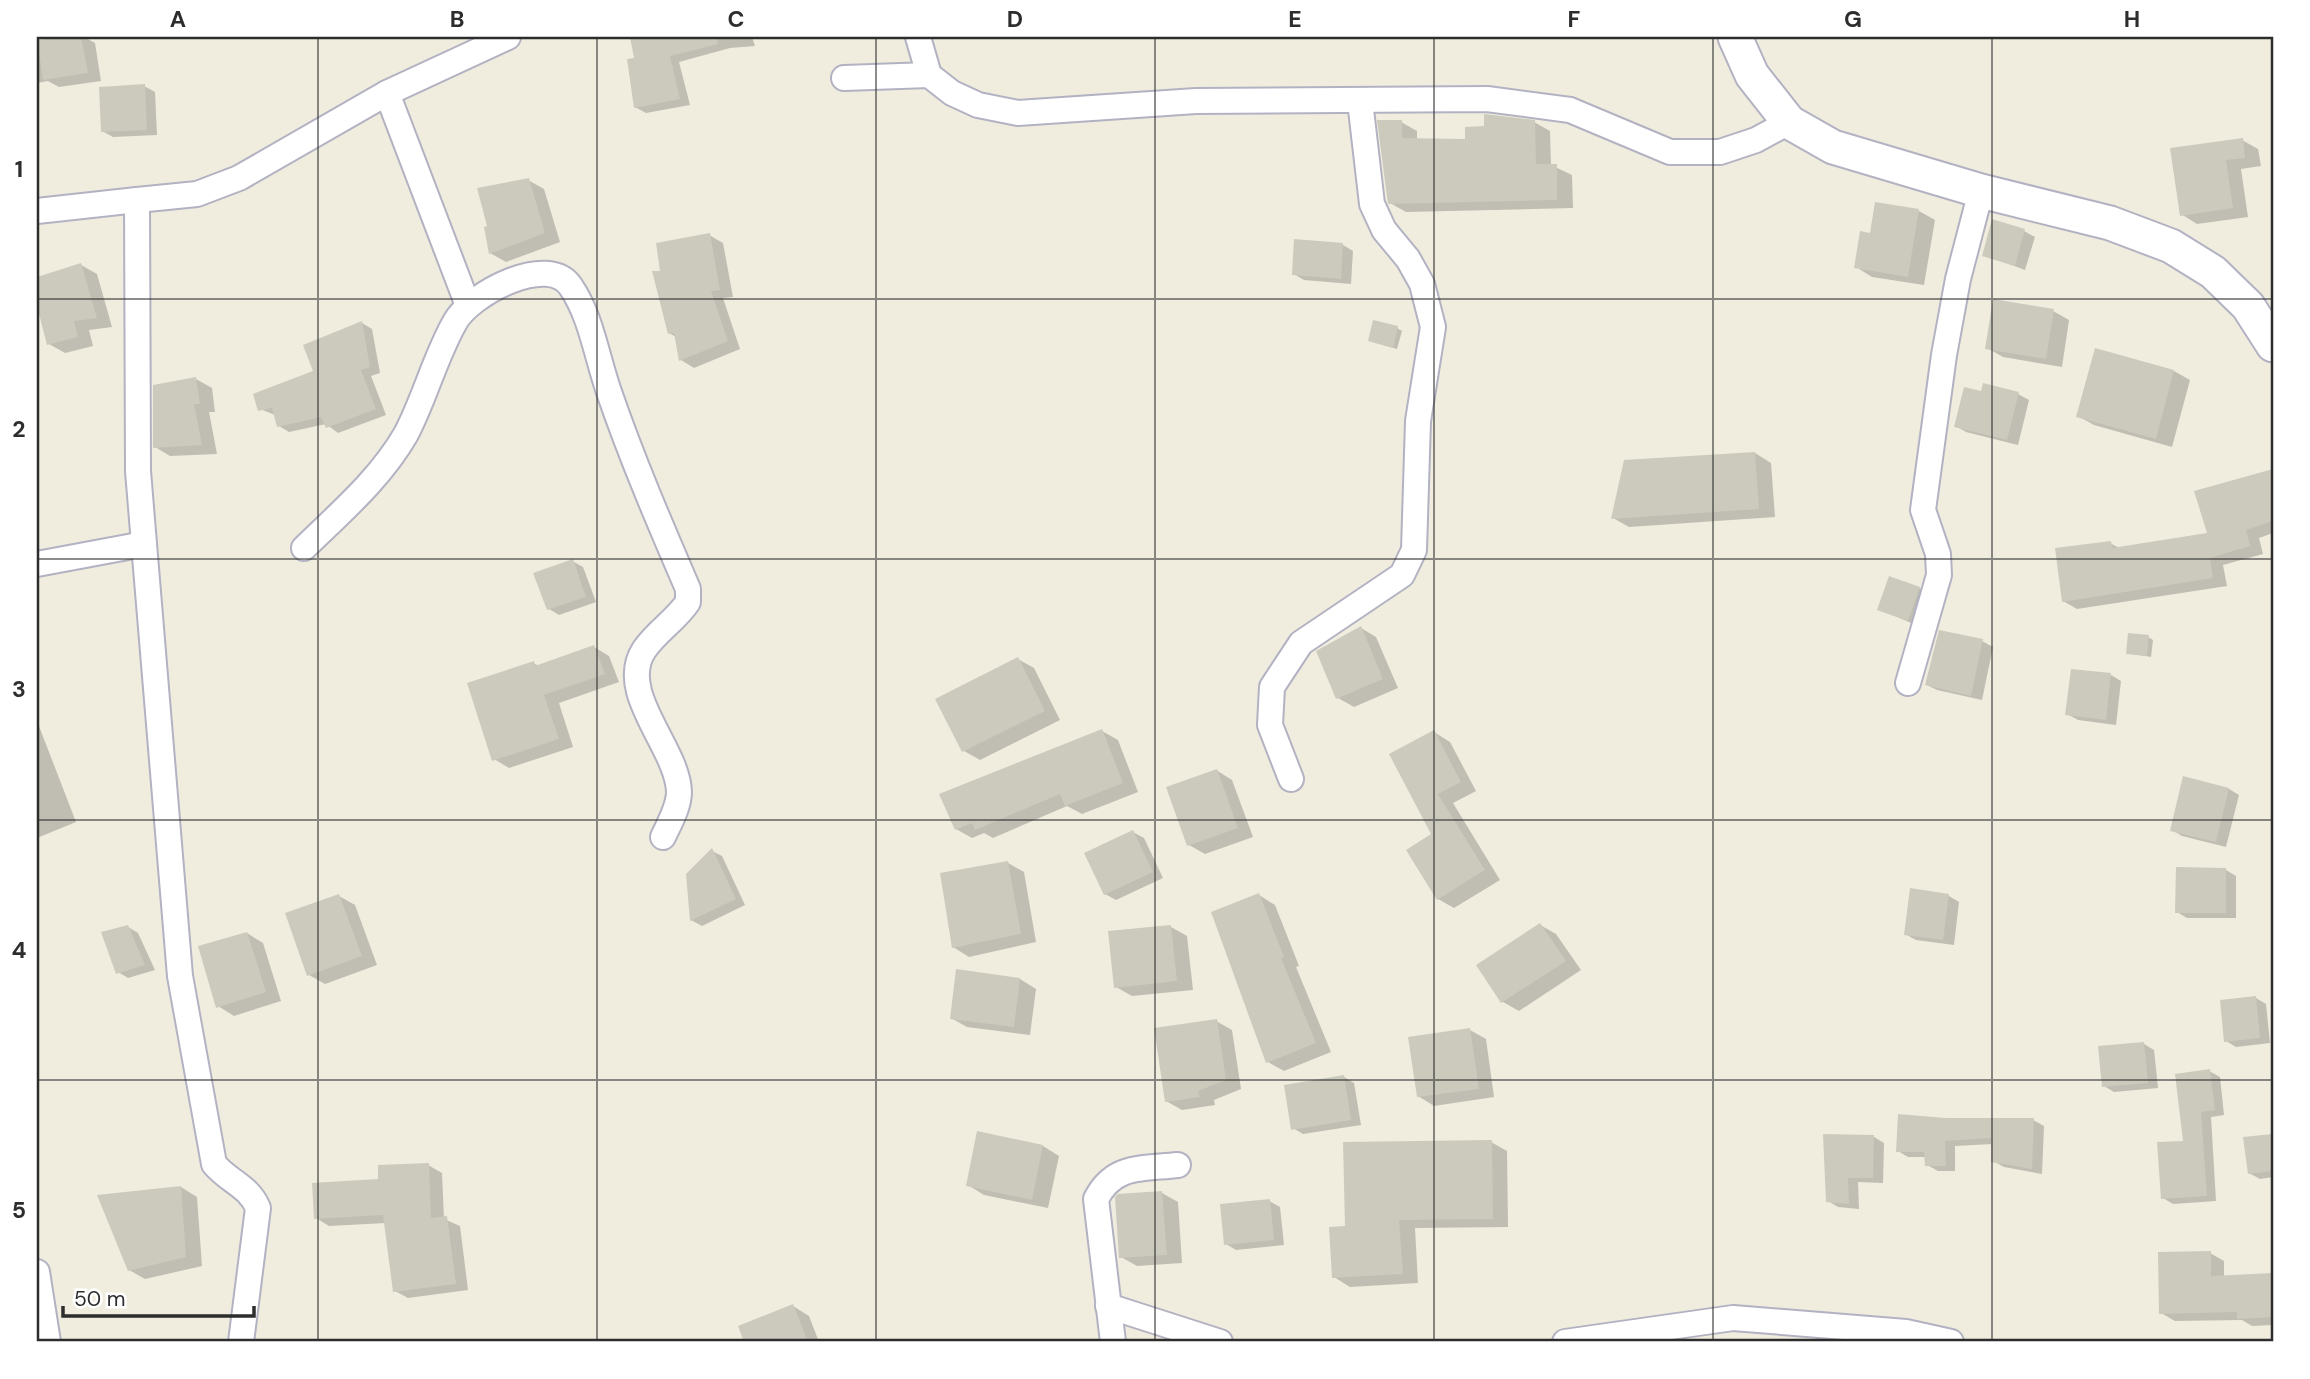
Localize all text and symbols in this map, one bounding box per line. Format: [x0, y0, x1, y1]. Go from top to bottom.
text: A [170, 4, 186, 34]
text: B [450, 4, 464, 34]
text: C [728, 4, 744, 34]
text: D [1007, 4, 1023, 34]
text: E [1288, 4, 1302, 34]
text: F [1568, 4, 1581, 34]
text: G [1844, 4, 1862, 34]
text: H [2124, 4, 2140, 34]
text: 1 [15, 154, 23, 184]
text: 2 [12, 414, 26, 444]
text: 3 [12, 674, 26, 704]
text: 4 [12, 935, 27, 965]
text: 5 [12, 1195, 26, 1225]
scale bar [63, 1274, 254, 1318]
text: 50 m [74, 1285, 125, 1313]

